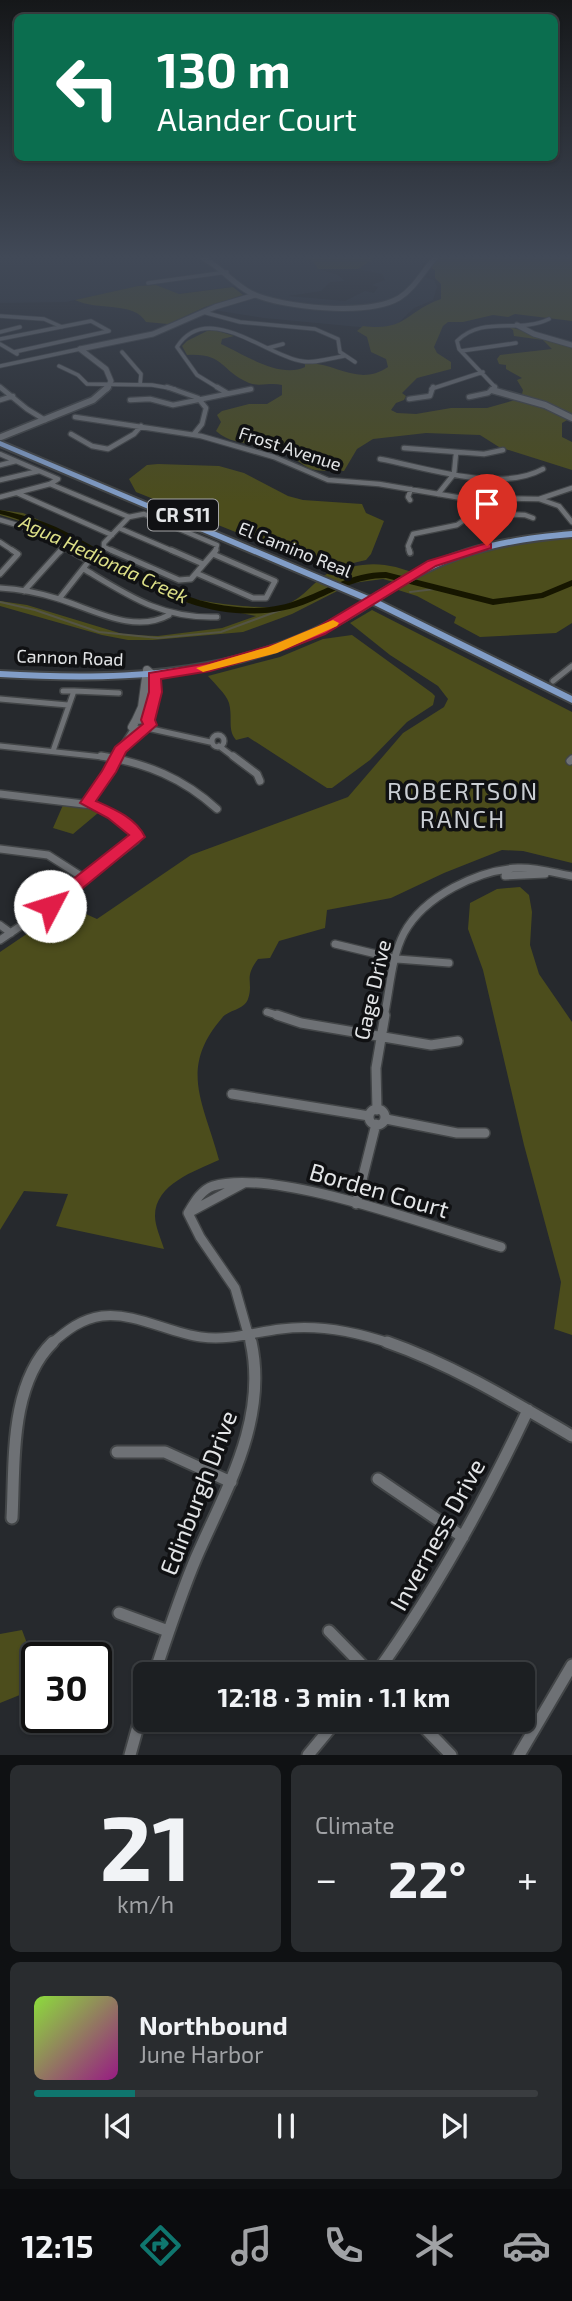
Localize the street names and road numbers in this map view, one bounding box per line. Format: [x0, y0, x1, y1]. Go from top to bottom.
street label: Frost Avenue [236, 421, 344, 475]
road number: CR S11 [148, 500, 218, 530]
street label: El Camino Real [236, 516, 356, 582]
street label: Cannon Road [16, 644, 124, 670]
street label: Gage Drive [348, 937, 395, 1042]
street label: Borden Court [306, 1156, 452, 1223]
street label: Edinburgh Drive [153, 1406, 242, 1579]
street label: Inverness Drive [383, 1453, 490, 1615]

